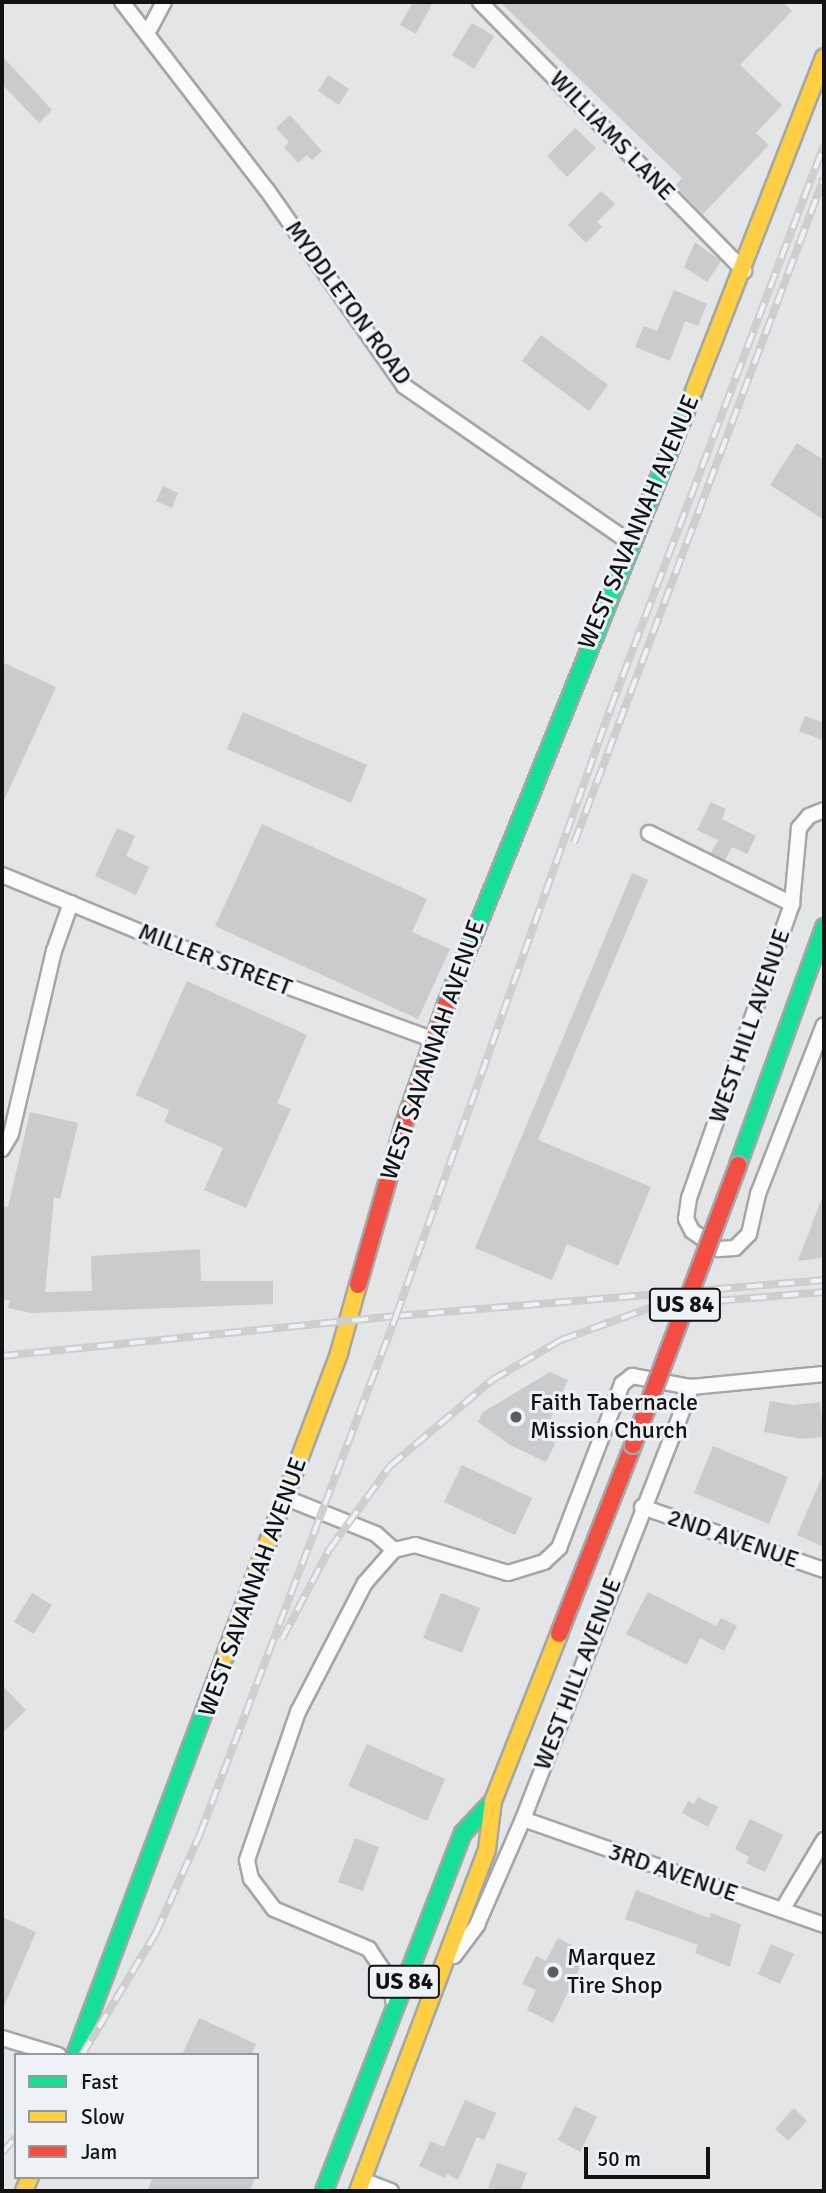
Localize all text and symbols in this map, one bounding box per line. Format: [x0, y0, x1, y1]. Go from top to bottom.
street label: WILLIAMS LANE [543, 65, 681, 207]
street label: MYDDLETON ROAD [279, 215, 417, 391]
street label: WEST SAVANNAH AVENUE [572, 391, 706, 653]
street label: WEST SAVANNAH AVENUE [375, 916, 491, 1184]
street label: MILLER STREET [134, 917, 296, 1003]
street label: WEST HILL AVENUE [703, 925, 797, 1127]
road number: US 84 [648, 1286, 722, 1324]
place label: Faith Tabernacle Mission Church [530, 1389, 698, 1445]
marker: Faith Tabernacle Mission Church [508, 1409, 524, 1425]
street label: WEST SAVANNAH AVENUE [193, 1454, 313, 1720]
street label: 2ND AVENUE [664, 1503, 802, 1575]
street label: WEST HILL AVENUE [528, 1574, 628, 1774]
street label: 3RD AVENUE [604, 1837, 742, 1909]
place label: Marquez Tire Shop [567, 1944, 663, 2000]
road number: US 84 [367, 1963, 441, 2002]
marker: Marquez Tire Shop [545, 1964, 561, 1980]
legend [14, 2053, 259, 2179]
text: Fast [81, 2069, 118, 2095]
text: Slow [81, 2104, 125, 2130]
scale bar [588, 2134, 714, 2178]
text: Jam [81, 2139, 117, 2165]
text: 50 m [597, 2146, 641, 2172]

